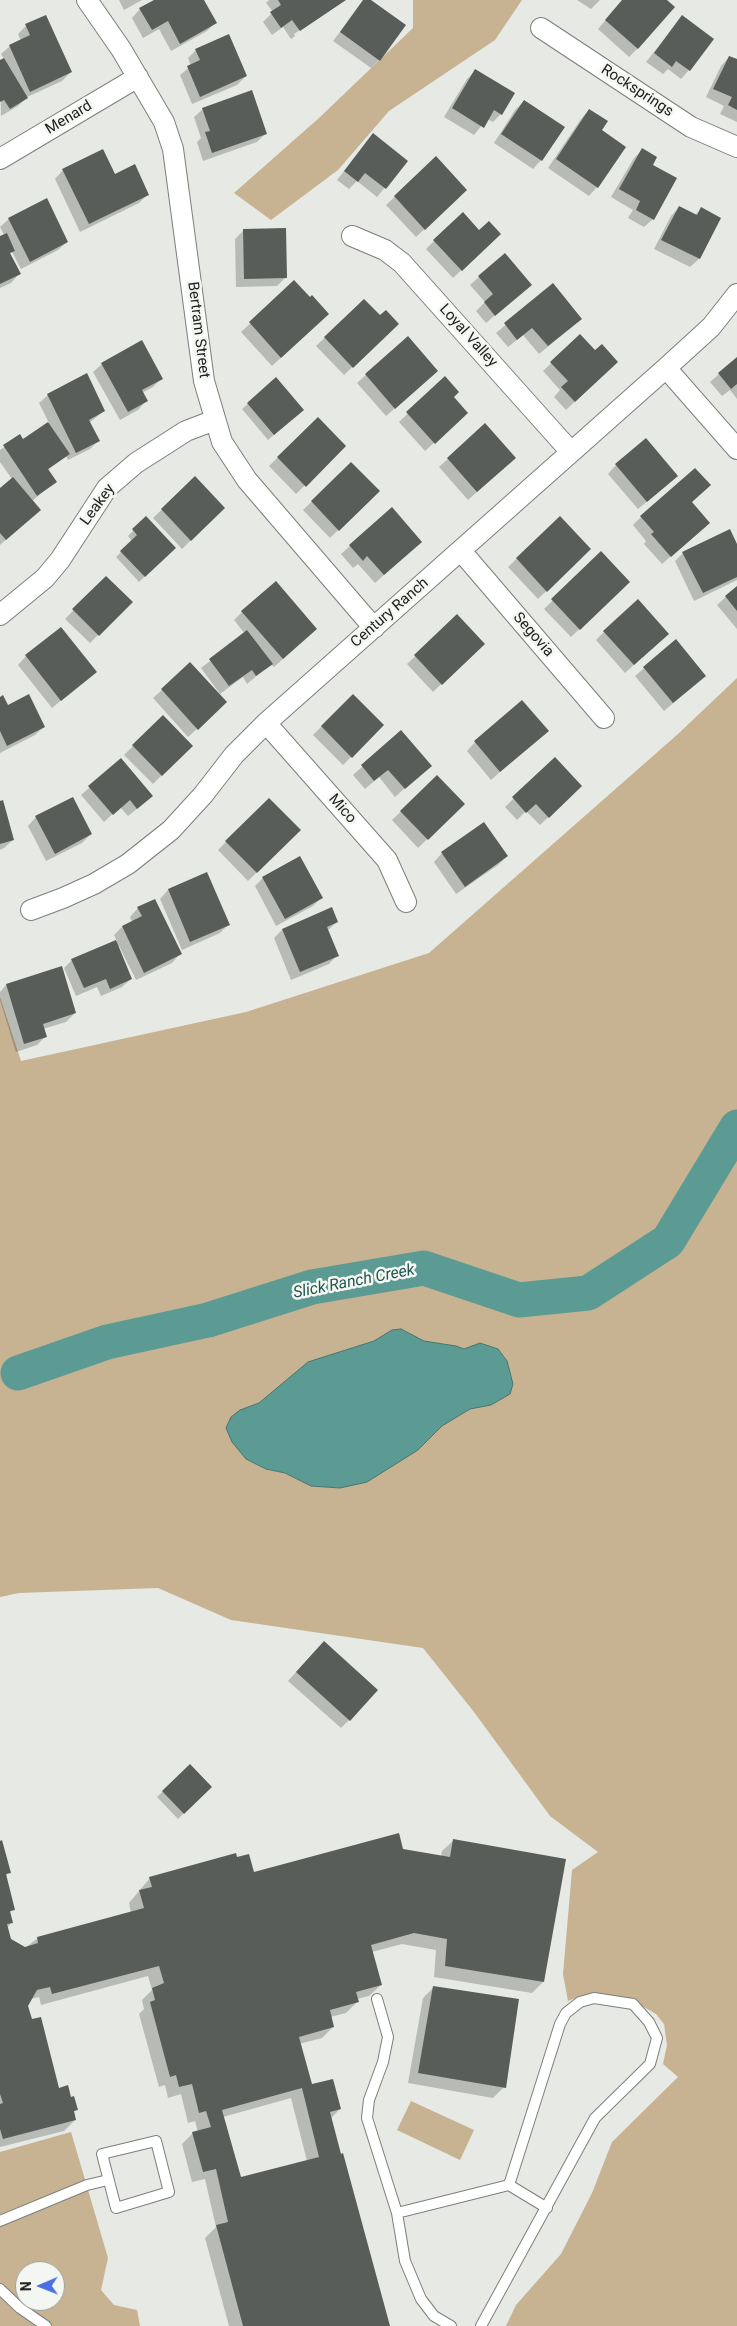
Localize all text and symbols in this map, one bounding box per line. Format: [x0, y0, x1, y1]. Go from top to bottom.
street label: Rocksprings [597, 61, 677, 121]
street label: Menard [43, 97, 95, 139]
street label: Bertram Street [183, 281, 213, 379]
street label: Loyal Valley [435, 301, 501, 371]
street label: Leakey [77, 481, 119, 529]
street label: Century Ranch [347, 574, 433, 652]
street label: Segovia [509, 609, 557, 661]
street label: Mico [324, 791, 360, 827]
water label: Slick Ranch Creek [292, 1261, 416, 1303]
north arrow [15, 2261, 65, 2311]
text: N [18, 2281, 34, 2291]

